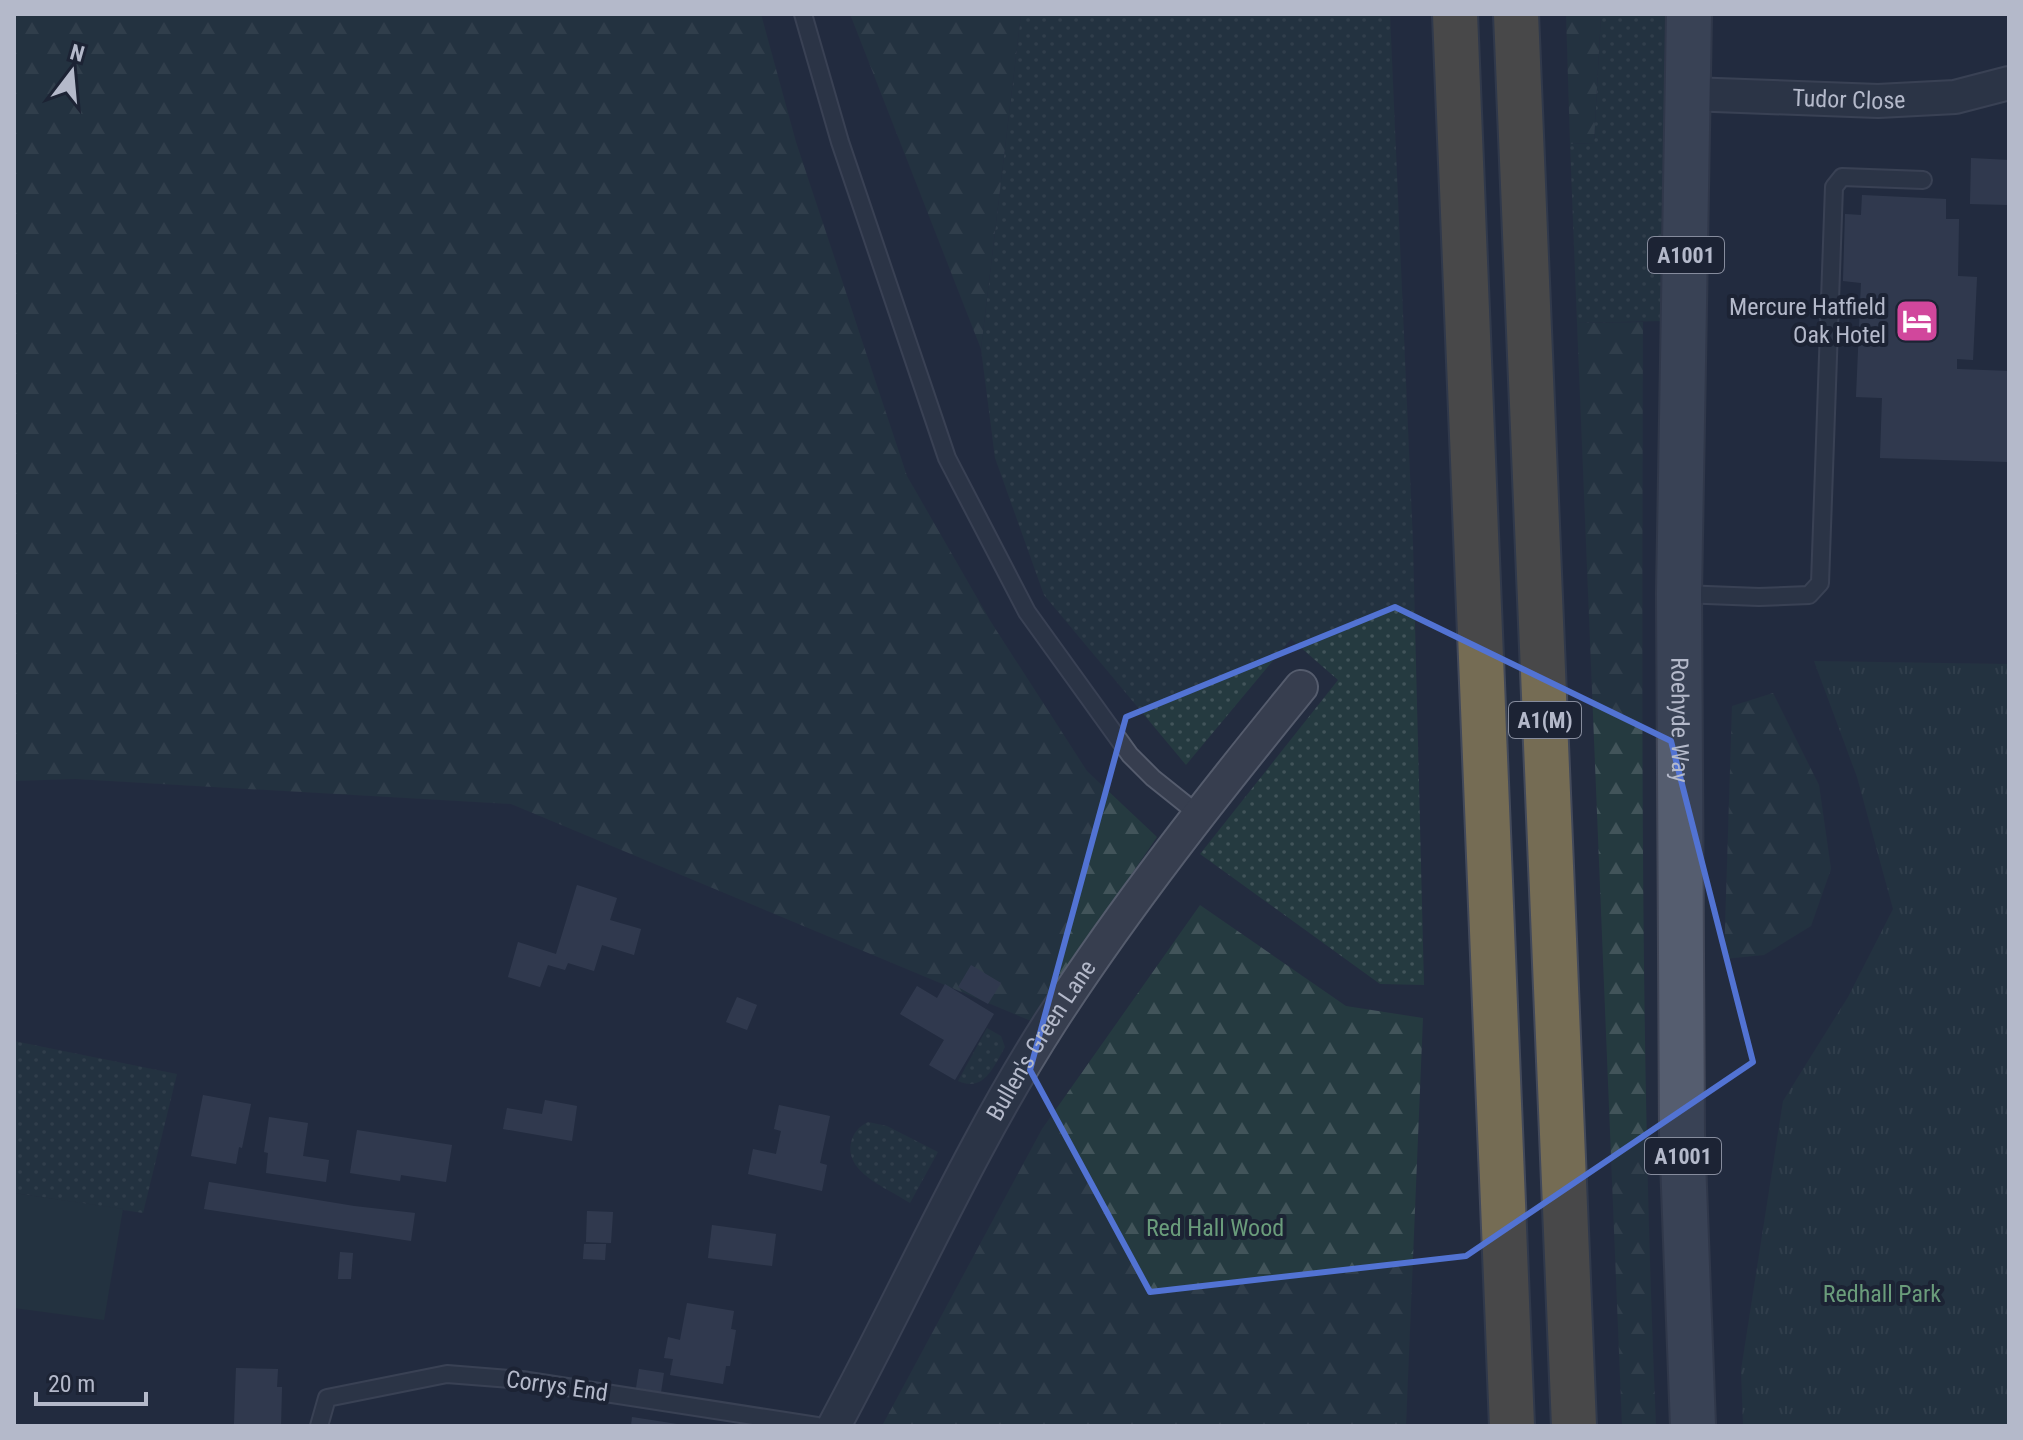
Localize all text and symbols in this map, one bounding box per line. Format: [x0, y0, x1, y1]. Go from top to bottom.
north arrow [32, 32, 112, 112]
text: N [67, 39, 87, 67]
street label: Tudor Close [1792, 84, 1906, 115]
road number: A1001 [1648, 237, 1724, 273]
place label: Mercure Hatfield Oak Hotel [1729, 293, 1886, 349]
hotel icon: Mercure Hatfield Oak Hotel [1893, 297, 1941, 345]
street label: Roehyde Way [1665, 657, 1694, 783]
road number: A1(M) [1509, 702, 1581, 738]
street label: Bullen's Green Lane [981, 955, 1102, 1125]
road number: A1001 [1645, 1138, 1721, 1174]
park label: Red Hall Wood [1146, 1214, 1284, 1242]
park label: Redhall Park [1823, 1280, 1941, 1308]
scale bar [36, 1356, 146, 1406]
street label: Corrys End [504, 1365, 610, 1407]
text: 20 m [48, 1370, 95, 1398]

